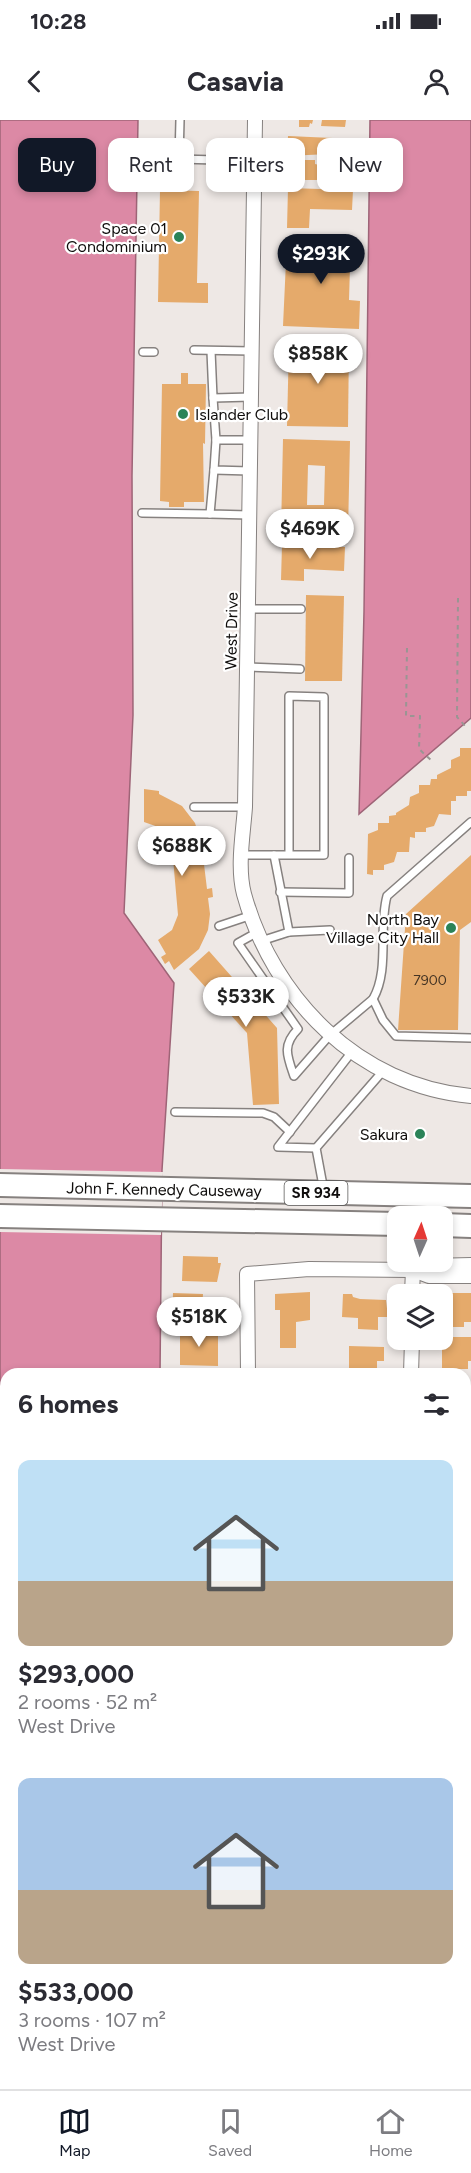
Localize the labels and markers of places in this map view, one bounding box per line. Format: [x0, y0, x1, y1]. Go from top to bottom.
place label: Space 01 Condominium [66, 219, 167, 256]
marker: Space 01 Condominium [172, 230, 186, 244]
pin: $293K [279, 234, 363, 285]
pin: $858K [276, 334, 360, 385]
place label: Islander Club [195, 405, 288, 424]
marker: Islander Club [176, 407, 190, 421]
pin: $469K [268, 509, 352, 560]
pin: $688K [140, 826, 224, 877]
place label: North Bay Village City Hall [326, 910, 440, 947]
marker: North Bay Village City Hall [444, 921, 458, 935]
pin: $533K [204, 977, 288, 1028]
place label: Sakura [360, 1125, 408, 1144]
marker: Sakura [413, 1127, 427, 1141]
pin: $518K [157, 1297, 241, 1348]

